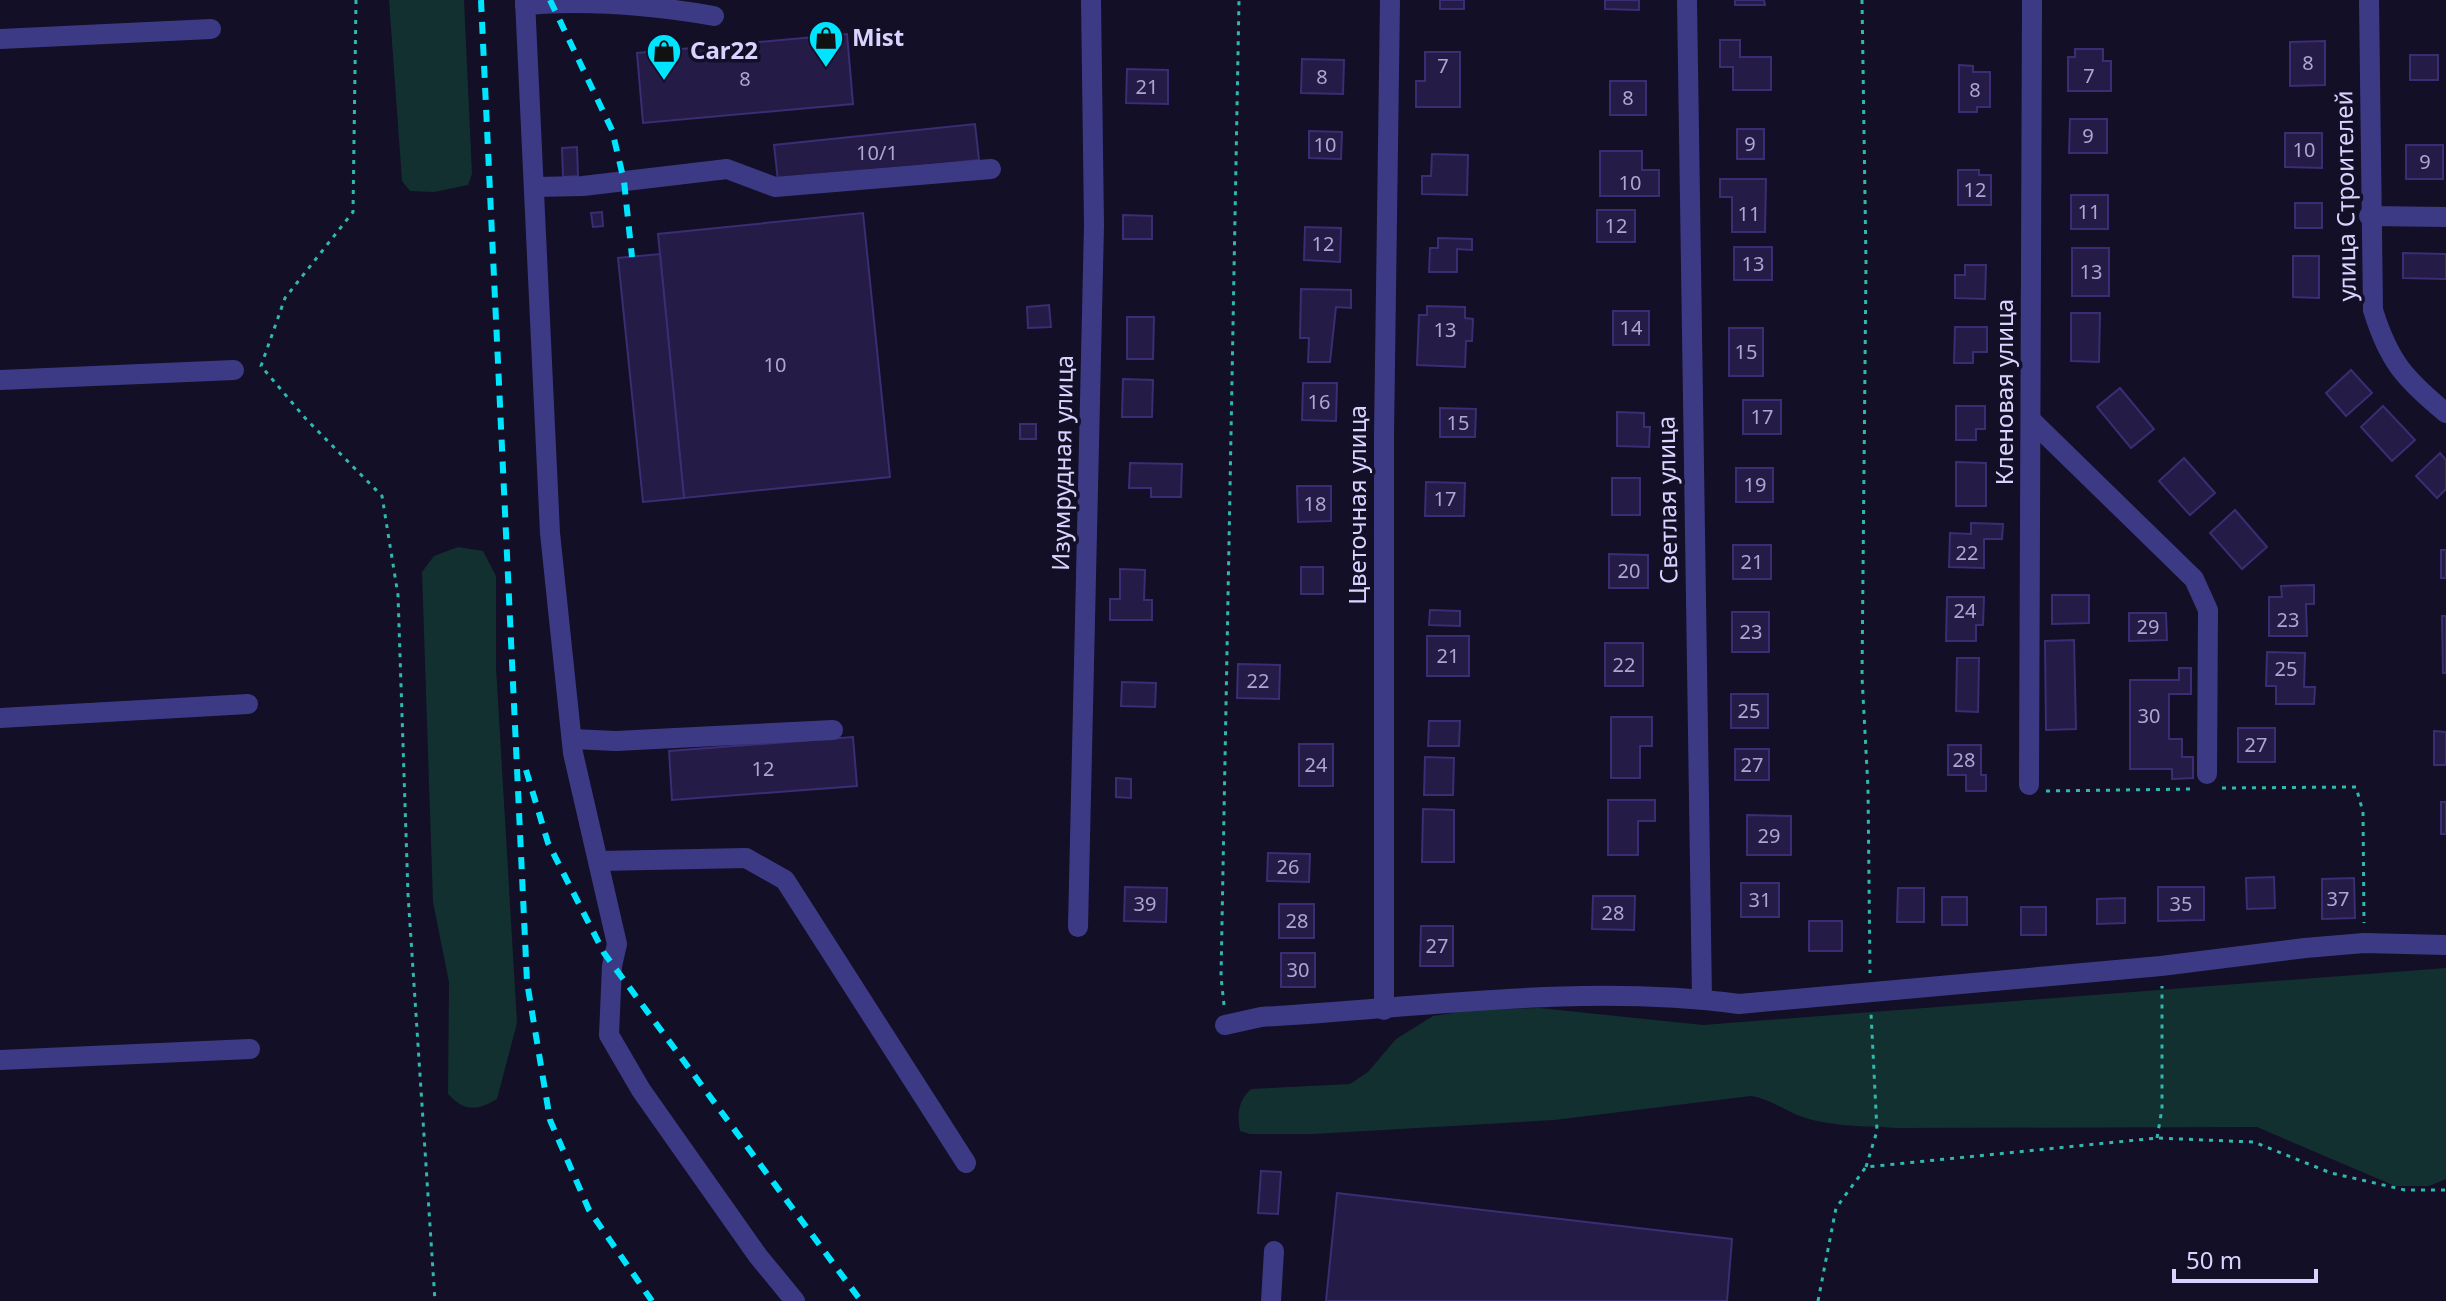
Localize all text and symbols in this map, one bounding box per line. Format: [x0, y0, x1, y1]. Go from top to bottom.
shop icon: Mist [807, 19, 845, 69]
place label: Mist [852, 20, 904, 53]
shop icon: Car22 [645, 32, 683, 82]
place label: Car22 [690, 33, 758, 66]
house number: 8 [2302, 49, 2314, 76]
house number: 7 [1437, 52, 1449, 79]
house number: 7 [2083, 62, 2095, 89]
house number: 8 [1316, 63, 1328, 90]
house number: 8 [739, 65, 751, 92]
house number: 21 [1136, 73, 1158, 100]
house number: 8 [1969, 76, 1981, 103]
house number: 8 [1622, 84, 1634, 111]
street label: улица Строителей [2326, 90, 2363, 302]
house number: 9 [2082, 122, 2094, 149]
house number: 9 [1744, 130, 1756, 157]
house number: 10 [1314, 131, 1336, 158]
house number: 10 [2293, 136, 2315, 163]
house number: 10/1 [856, 139, 898, 166]
house number: 9 [2419, 148, 2431, 175]
house number: 10 [1619, 169, 1641, 196]
house number: 12 [1964, 176, 1986, 203]
house number: 11 [2078, 198, 2100, 225]
house number: 11 [1738, 200, 1760, 227]
house number: 12 [1605, 212, 1627, 239]
house number: 12 [1312, 230, 1334, 257]
house number: 13 [1742, 250, 1764, 277]
house number: 13 [2080, 258, 2102, 285]
street label: Кленовая улица [1987, 299, 2020, 485]
house number: 14 [1620, 314, 1643, 341]
house number: 13 [1434, 316, 1456, 343]
house number: 15 [1735, 338, 1757, 365]
house number: 10 [764, 351, 786, 378]
street label: Изумрудная улица [1043, 355, 1080, 571]
house number: 16 [1308, 388, 1330, 415]
house number: 17 [1751, 403, 1773, 430]
street label: Цветочная улица [1340, 405, 1373, 605]
house number: 15 [1447, 409, 1469, 436]
street label: Светлая улица [1649, 416, 1684, 584]
house number: 19 [1744, 471, 1766, 498]
house number: 17 [1434, 485, 1456, 512]
house number: 18 [1304, 490, 1326, 517]
house number: 22 [1956, 539, 1978, 566]
house number: 21 [1741, 548, 1763, 575]
house number: 20 [1618, 557, 1640, 584]
house number: 24 [1954, 597, 1977, 624]
house number: 23 [2277, 606, 2299, 633]
house number: 29 [2137, 613, 2159, 640]
house number: 23 [1740, 618, 1762, 645]
house number: 21 [1437, 642, 1459, 669]
house number: 22 [1613, 651, 1635, 678]
house number: 25 [2275, 655, 2297, 682]
house number: 22 [1247, 667, 1269, 694]
house number: 25 [1738, 697, 1760, 724]
house number: 30 [2138, 702, 2160, 729]
house number: 27 [2245, 731, 2267, 758]
house number: 28 [1953, 746, 1975, 773]
house number: 24 [1305, 751, 1328, 778]
house number: 27 [1741, 751, 1763, 778]
house number: 12 [752, 755, 774, 782]
house number: 29 [1758, 822, 1780, 849]
house number: 26 [1277, 853, 1299, 880]
house number: 37 [2327, 885, 2349, 912]
house number: 31 [1749, 886, 1771, 913]
house number: 39 [1134, 890, 1156, 917]
house number: 35 [2170, 890, 2192, 917]
house number: 28 [1602, 899, 1624, 926]
house number: 28 [1286, 907, 1308, 934]
house number: 27 [1426, 932, 1448, 959]
house number: 30 [1287, 956, 1309, 983]
scale bar [2174, 1233, 2316, 1283]
text: 50 m [2186, 1243, 2242, 1276]

